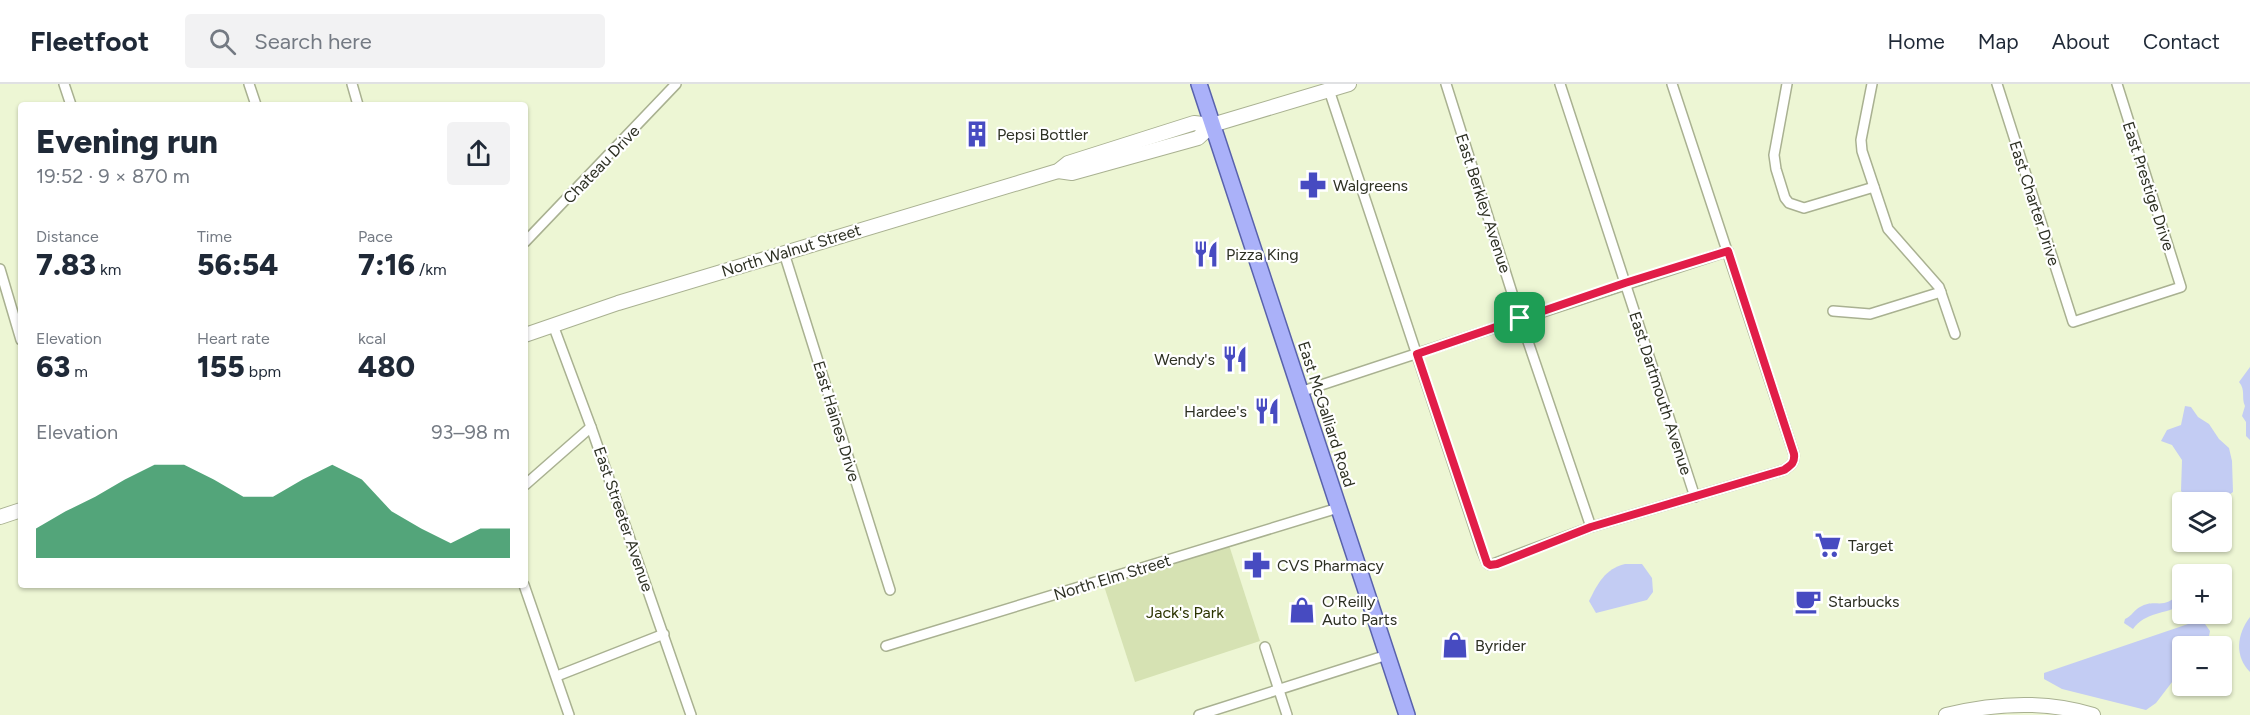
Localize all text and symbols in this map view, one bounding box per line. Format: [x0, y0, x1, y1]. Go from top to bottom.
search box [185, 14, 605, 68]
text: Fleetfoot [30, 24, 149, 58]
icon: search [206, 25, 239, 58]
text: Search here [254, 28, 372, 55]
text: Home [1888, 29, 1945, 54]
text: Map [1978, 29, 2019, 54]
text: About [2052, 29, 2110, 54]
text: Contact [2143, 29, 2220, 54]
building icon: Pepsi Bottler [962, 119, 992, 149]
street label: East Prestige Drive [2119, 119, 2178, 253]
street label: Chateau Drive [559, 121, 644, 207]
text: Evening run [36, 122, 218, 161]
button: share [447, 122, 510, 185]
place label: Pepsi Bottler [997, 125, 1089, 144]
street label: East Berkley Avenue [1452, 131, 1515, 275]
street label: East Charter Drive [2005, 138, 2064, 268]
text: 19:52 · 9 × 870 m [36, 164, 190, 188]
pharmacy icon: Walgreens [1298, 170, 1328, 200]
place label: Walgreens [1333, 176, 1408, 195]
street label: North Walnut Street [719, 220, 863, 281]
text: Distance [36, 227, 99, 246]
text: Time [197, 227, 232, 246]
text: Pace [358, 227, 393, 246]
restaurant icon: Pizza King [1191, 239, 1221, 269]
place label: Pizza King [1226, 245, 1299, 264]
text: 7.83 [36, 246, 96, 283]
text: 56:54 [197, 246, 279, 283]
text: 7:16 [358, 246, 415, 283]
text: km [96, 260, 121, 279]
text: /km [415, 260, 447, 279]
pin [1494, 292, 1545, 343]
icon: arrive [1503, 301, 1536, 334]
street label: East Dartmouth Avenue [1625, 309, 1696, 477]
text: Elevation [36, 329, 102, 348]
text: Heart rate [197, 329, 270, 348]
text: kcal [358, 329, 386, 348]
street label: East McGalliard Road [1294, 339, 1359, 489]
restaurant icon: Wendy's [1220, 344, 1250, 374]
text: 63 [36, 348, 70, 385]
text: 155 [197, 348, 245, 385]
text: 480 [358, 348, 415, 385]
place label: Wendy's [1154, 350, 1215, 369]
street label: East Haines Drive [809, 359, 864, 484]
text: m [70, 362, 88, 381]
text: bpm [245, 362, 281, 381]
restaurant icon: Hardee's [1252, 396, 1282, 426]
place label: Hardee's [1184, 402, 1247, 421]
text: Elevation [36, 420, 118, 444]
text: 93–98 m [431, 420, 510, 444]
street label: East Streeter Avenue [590, 444, 657, 594]
map controls [2172, 492, 2232, 696]
button: layers [2172, 492, 2232, 552]
supermarket icon: Target [1813, 530, 1843, 560]
place label: Target [1848, 536, 1894, 555]
pharmacy icon: CVS Pharmacy [1242, 550, 1272, 580]
street label: North Elm Street [1051, 551, 1173, 604]
place label: CVS Pharmacy [1277, 556, 1384, 575]
button: + [2172, 564, 2232, 624]
cafe icon: Starbucks [1793, 586, 1823, 616]
place label: O'Reilly Auto Parts [1322, 592, 1397, 629]
place label: Starbucks [1828, 592, 1900, 611]
shop icon: O'Reilly Auto Parts [1287, 595, 1317, 625]
park label: Jack's Park [1146, 603, 1224, 622]
shop icon: Byrider [1440, 630, 1470, 660]
place label: Byrider [1475, 636, 1526, 655]
button: − [2172, 636, 2232, 696]

